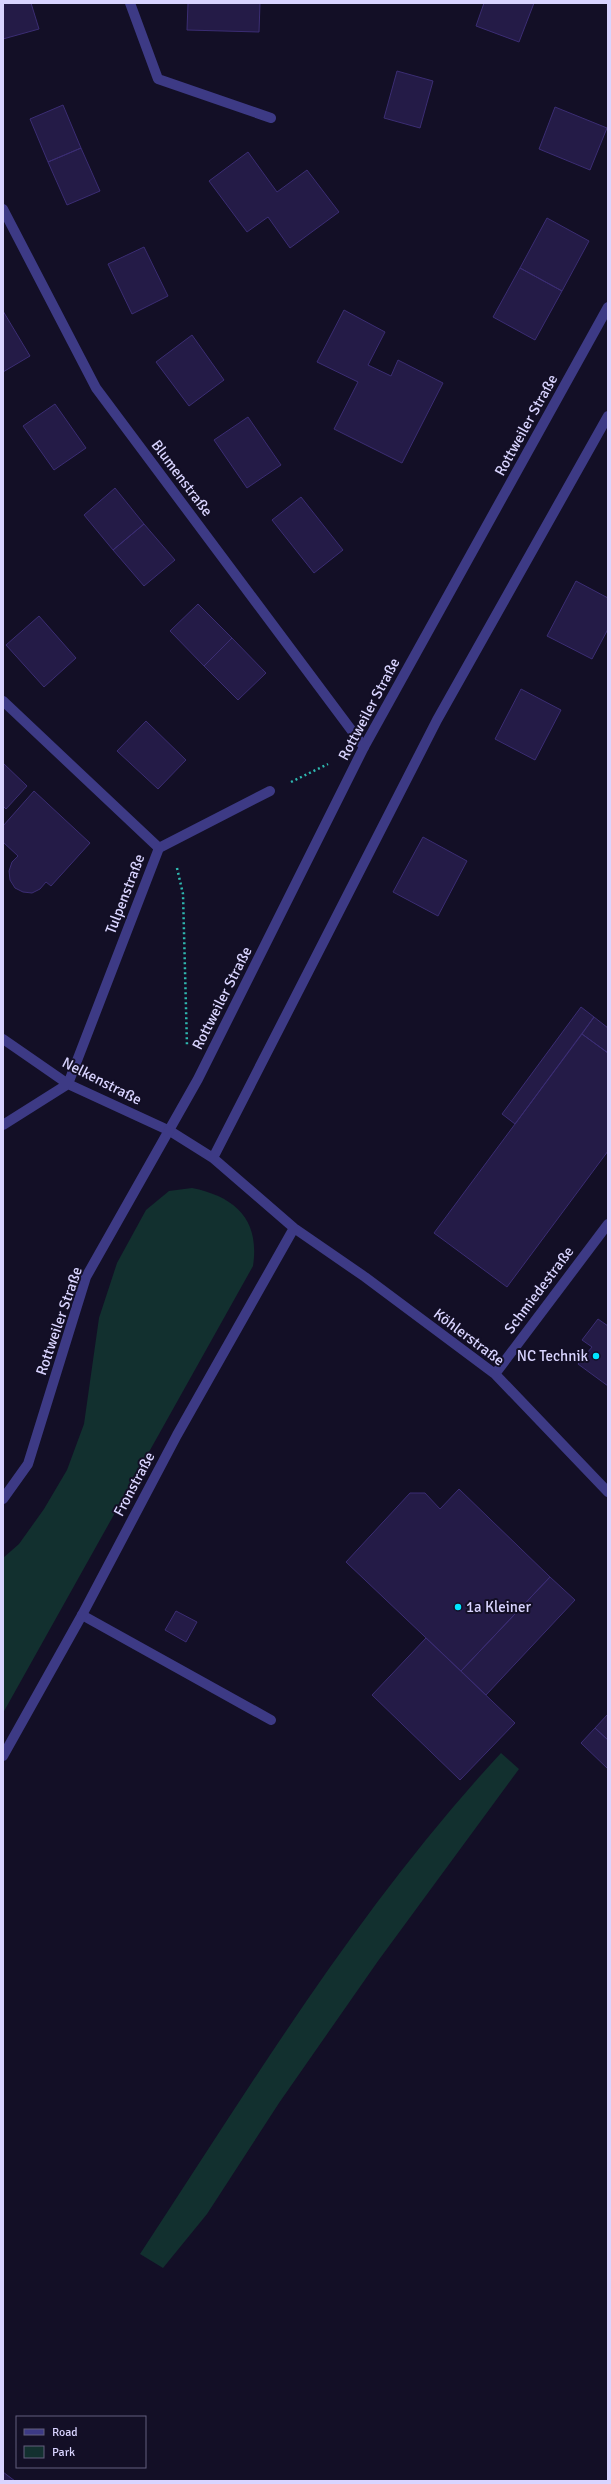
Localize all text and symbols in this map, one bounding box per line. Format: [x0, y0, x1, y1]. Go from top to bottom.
street label: Rottweiler Straße [491, 371, 561, 479]
street label: Blumenstraße [147, 436, 217, 520]
street label: Rottweiler Straße [334, 655, 404, 763]
street label: Tulpenstraße [102, 852, 148, 936]
street label: Rottweiler Straße [188, 943, 256, 1053]
street label: Nelkenstraße [59, 1053, 145, 1109]
street label: Schmiedestraße [500, 1243, 578, 1337]
street label: Rottweiler Straße [32, 1264, 86, 1378]
street label: Köhlerstraße [430, 1305, 508, 1369]
place label: NC Technik [517, 1347, 588, 1365]
marker: NC Technik [591, 1351, 601, 1361]
street label: Fronstraße [110, 1449, 158, 1519]
place label: 1a Kleiner [466, 1598, 531, 1616]
marker: 1a Kleiner [453, 1602, 463, 1612]
legend [16, 2416, 146, 2468]
text: Road [52, 2425, 78, 2440]
text: Park [52, 2445, 75, 2460]

